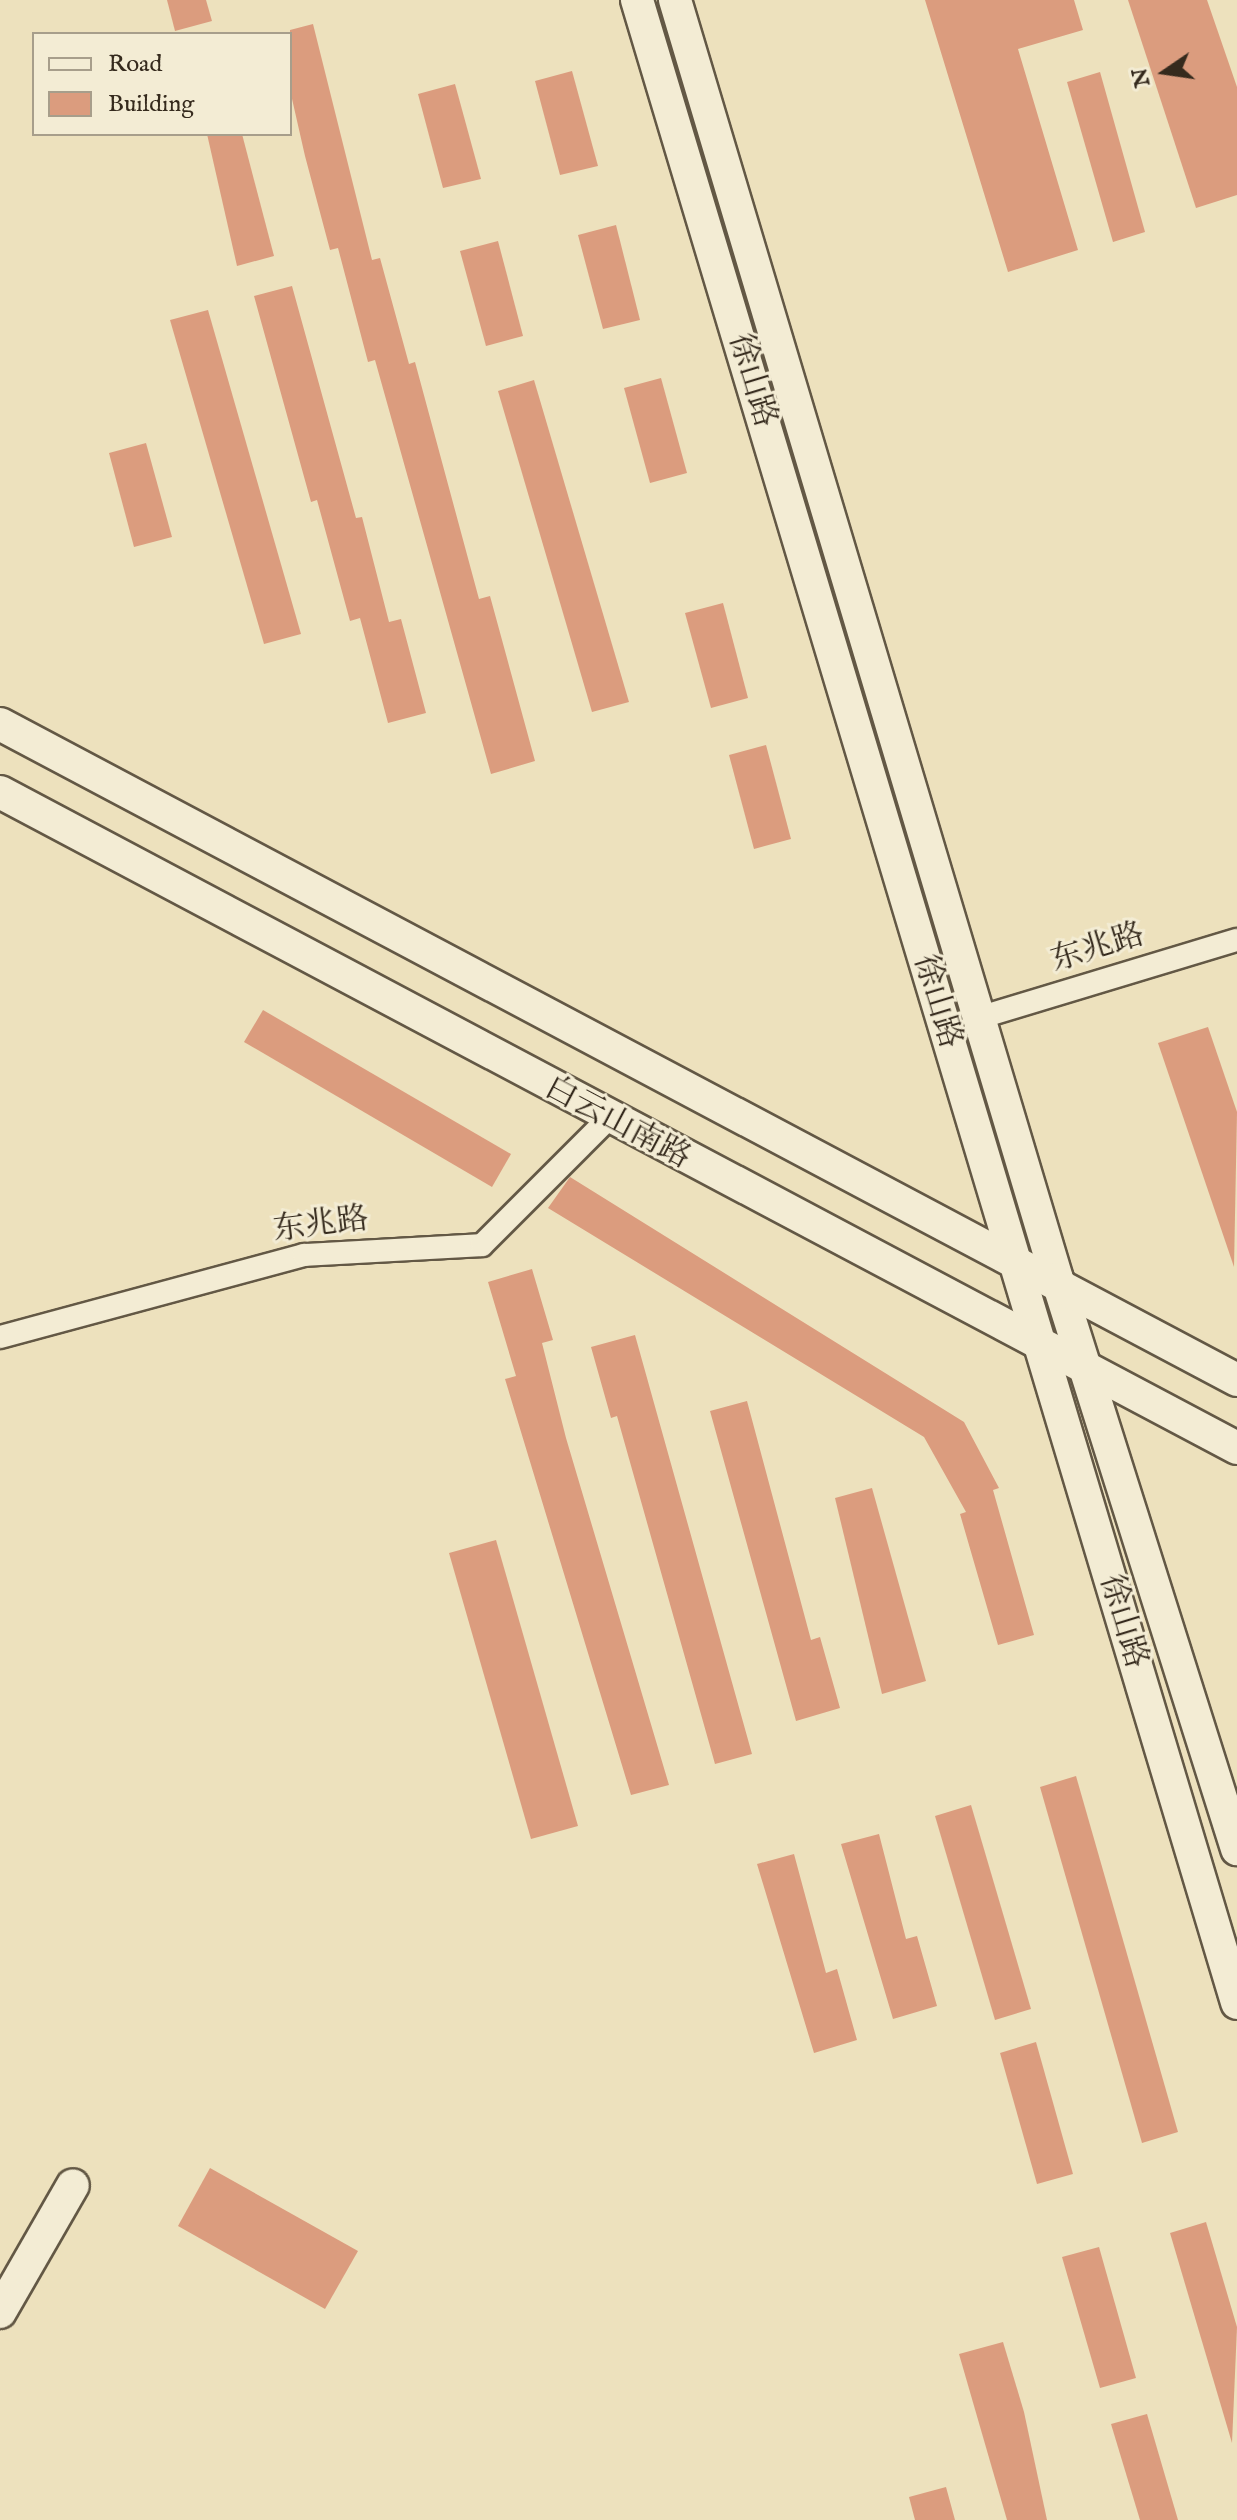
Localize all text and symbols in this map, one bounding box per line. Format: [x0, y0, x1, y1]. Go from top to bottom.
legend [32, 32, 292, 136]
north arrow [1125, 32, 1205, 112]
text: Road [108, 49, 162, 80]
text: N [1126, 65, 1157, 90]
text: Building [108, 89, 194, 120]
street label: 徐山路 [719, 329, 783, 433]
street label: 东兆路 [1046, 917, 1150, 981]
street label: 徐山路 [904, 950, 968, 1054]
street label: 白云山南路 [537, 1069, 697, 1179]
street label: 东兆路 [271, 1201, 371, 1251]
street label: 徐山路 [1090, 1570, 1154, 1674]

